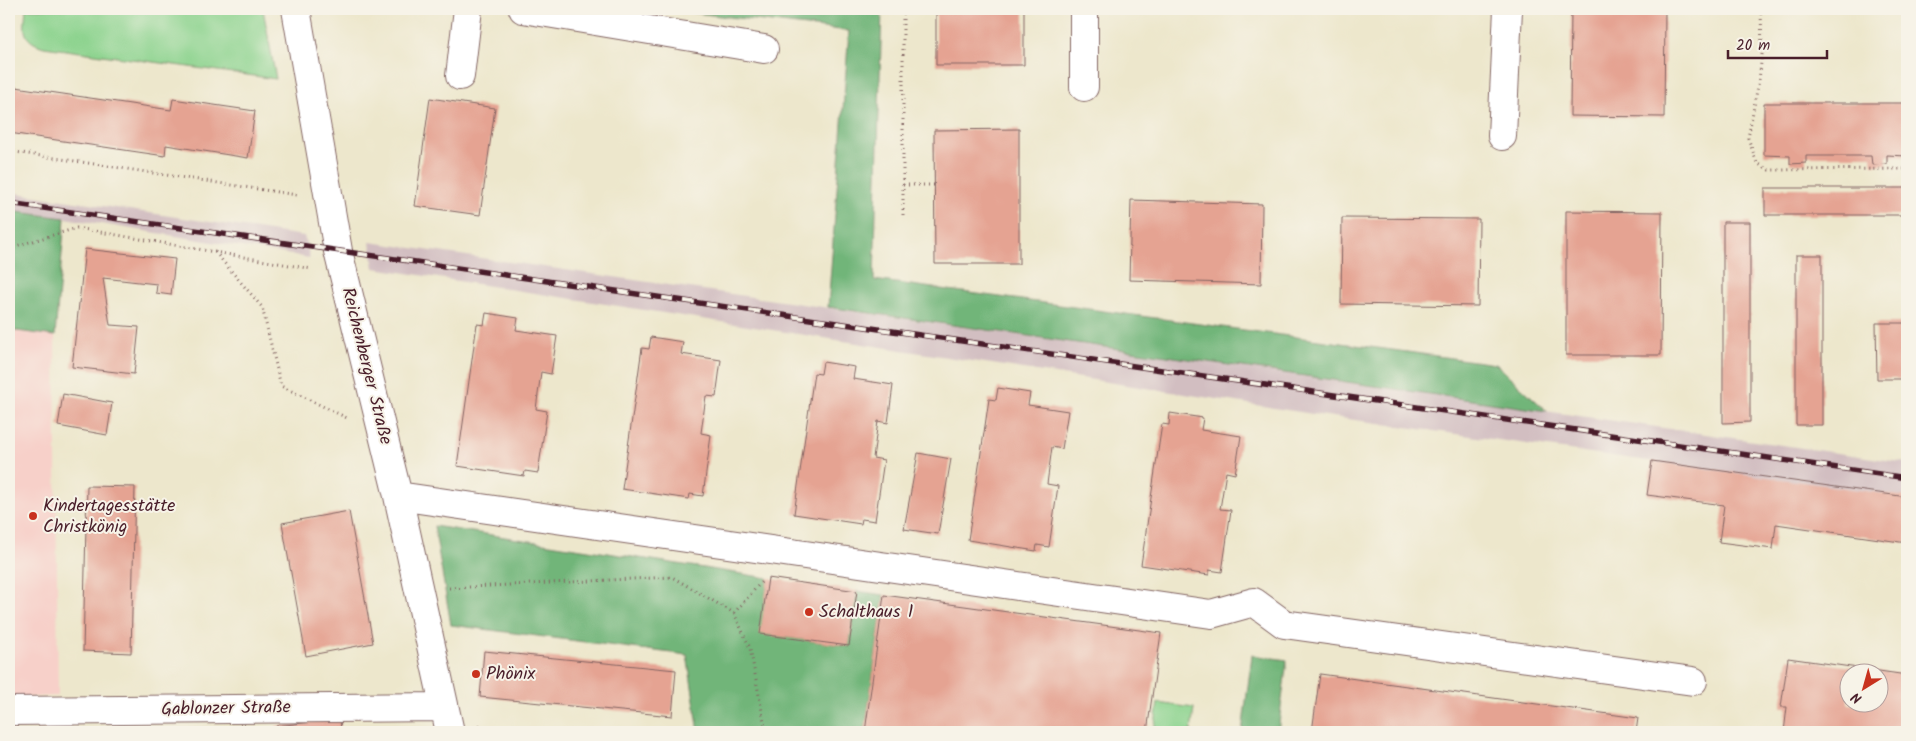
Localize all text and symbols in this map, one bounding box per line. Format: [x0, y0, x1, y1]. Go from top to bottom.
scale bar [1728, 28, 1827, 60]
text: 20 m [1736, 34, 1770, 58]
street label: Reichenberger Straße [332, 284, 400, 448]
place label: Kindertagesstätte Christkönig [43, 492, 175, 542]
marker: Kindertagesstätte Christkönig [27, 510, 39, 522]
place label: Schalthaus 1 [819, 598, 913, 627]
marker: Schalthaus 1 [803, 606, 815, 618]
place label: Phönix [486, 660, 535, 689]
north arrow [1838, 664, 1888, 714]
marker: Phönix [470, 668, 482, 680]
text: N [1847, 686, 1867, 709]
street label: Gablonzer Straße [161, 693, 291, 725]

